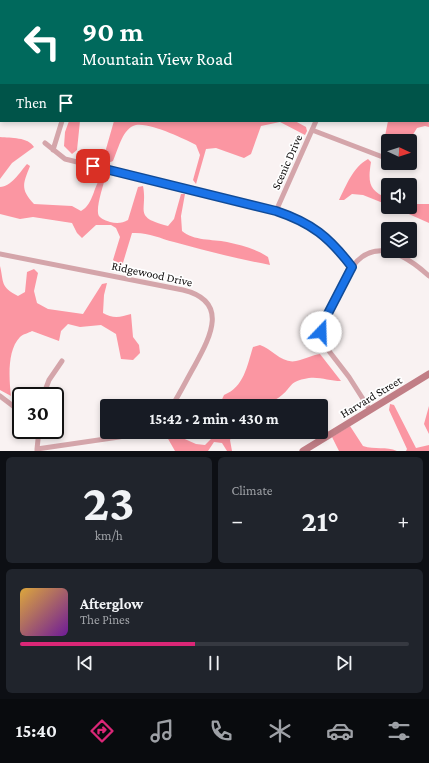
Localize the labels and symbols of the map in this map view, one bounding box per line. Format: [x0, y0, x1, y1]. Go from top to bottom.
street label: Scenic Drive [269, 132, 305, 192]
north arrow [381, 134, 417, 170]
pin [76, 149, 110, 183]
street label: Ridgewood Drive [110, 259, 194, 289]
position arrow [300, 311, 342, 353]
street label: Harvard Street [338, 373, 405, 421]
speed limit sign: 30 [12, 387, 64, 439]

